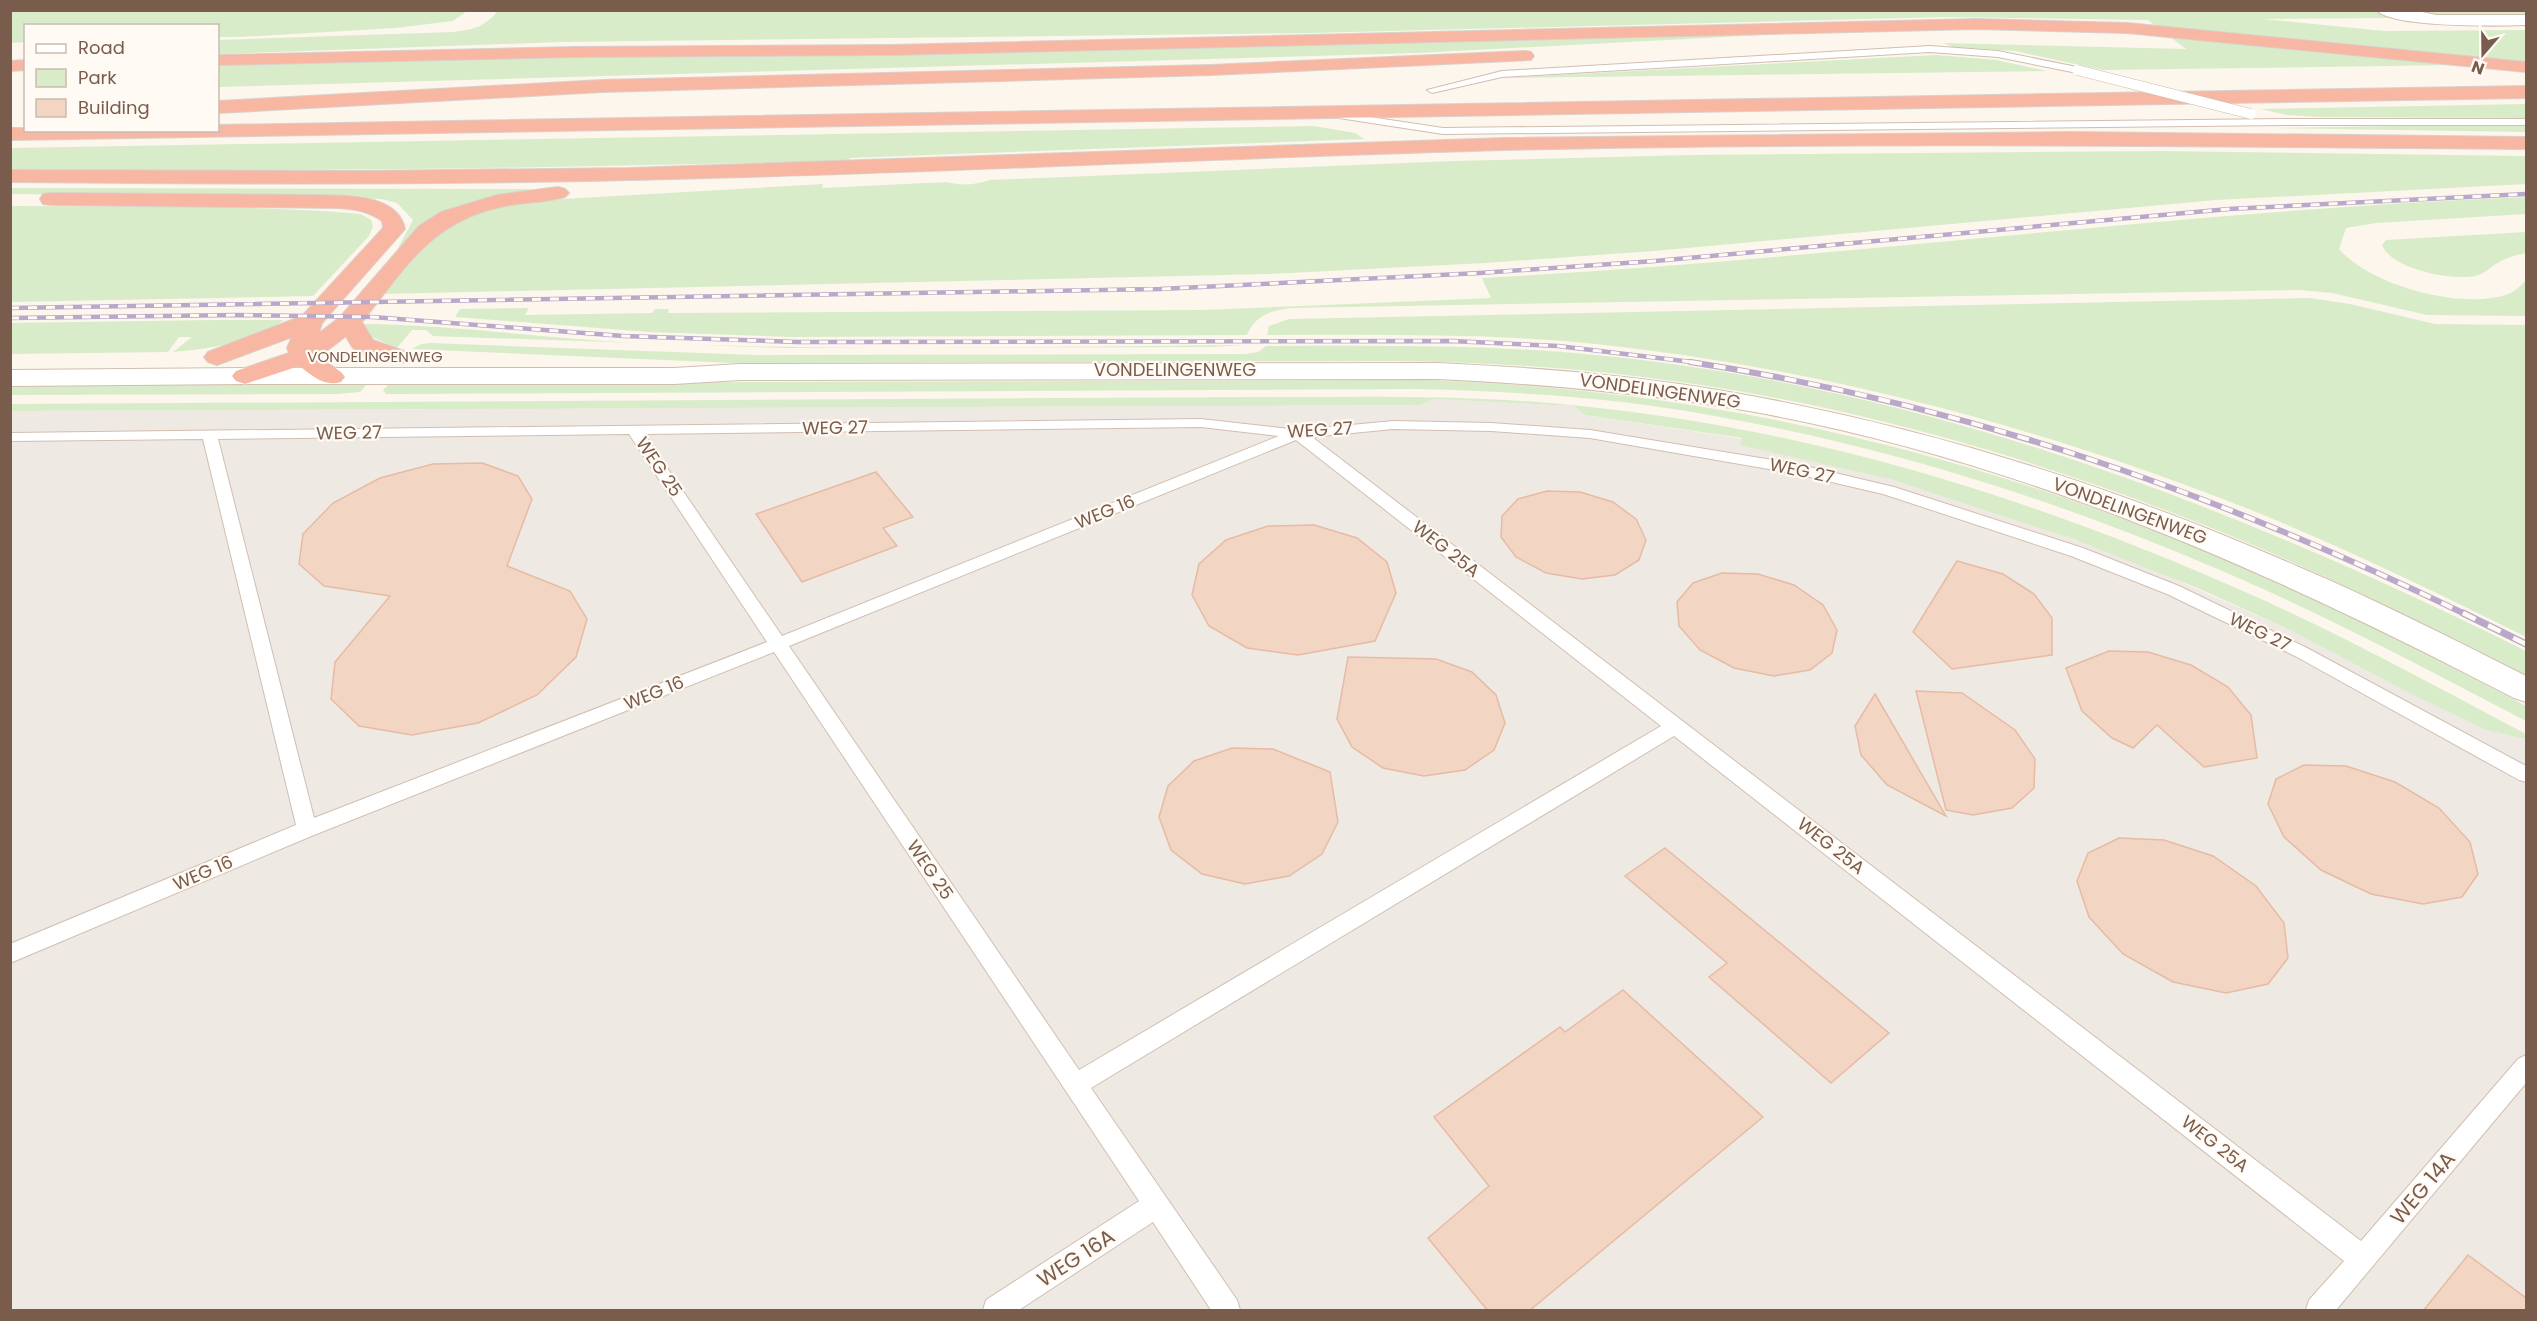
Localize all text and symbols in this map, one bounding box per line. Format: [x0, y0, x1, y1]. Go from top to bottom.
legend [24, 24, 219, 132]
north arrow [2453, 24, 2513, 84]
text: Road [78, 35, 125, 60]
text: N [2468, 55, 2488, 80]
text: Park [78, 65, 117, 90]
text: Building [78, 95, 150, 120]
street label: VONDELINGENWEG [307, 346, 443, 367]
street label: VONDELINGENWEG [1094, 357, 1256, 382]
street label: VONDELINGENWEG [1578, 367, 1742, 414]
street label: WEG 27 [802, 414, 868, 441]
street label: WEG 27 [1286, 415, 1354, 444]
street label: WEG 27 [316, 419, 382, 446]
street label: WEG 25 [630, 432, 689, 502]
street label: WEG 27 [1767, 451, 1837, 490]
street label: VONDELINGENWEG [2050, 471, 2211, 550]
street label: WEG 16 [1071, 488, 1139, 535]
street label: WEG 25A [1407, 514, 1485, 583]
street label: WEG 27 [2225, 606, 2295, 657]
street label: WEG 16 [620, 669, 688, 716]
street label: WEG 25A [1792, 811, 1870, 880]
street label: WEG 25 [901, 835, 960, 905]
street label: WEG 16 [169, 849, 237, 896]
street label: WEG 25A [2176, 1109, 2254, 1178]
street label: WEG 14A [2383, 1145, 2462, 1230]
street label: WEG 16A [1031, 1222, 1120, 1294]

